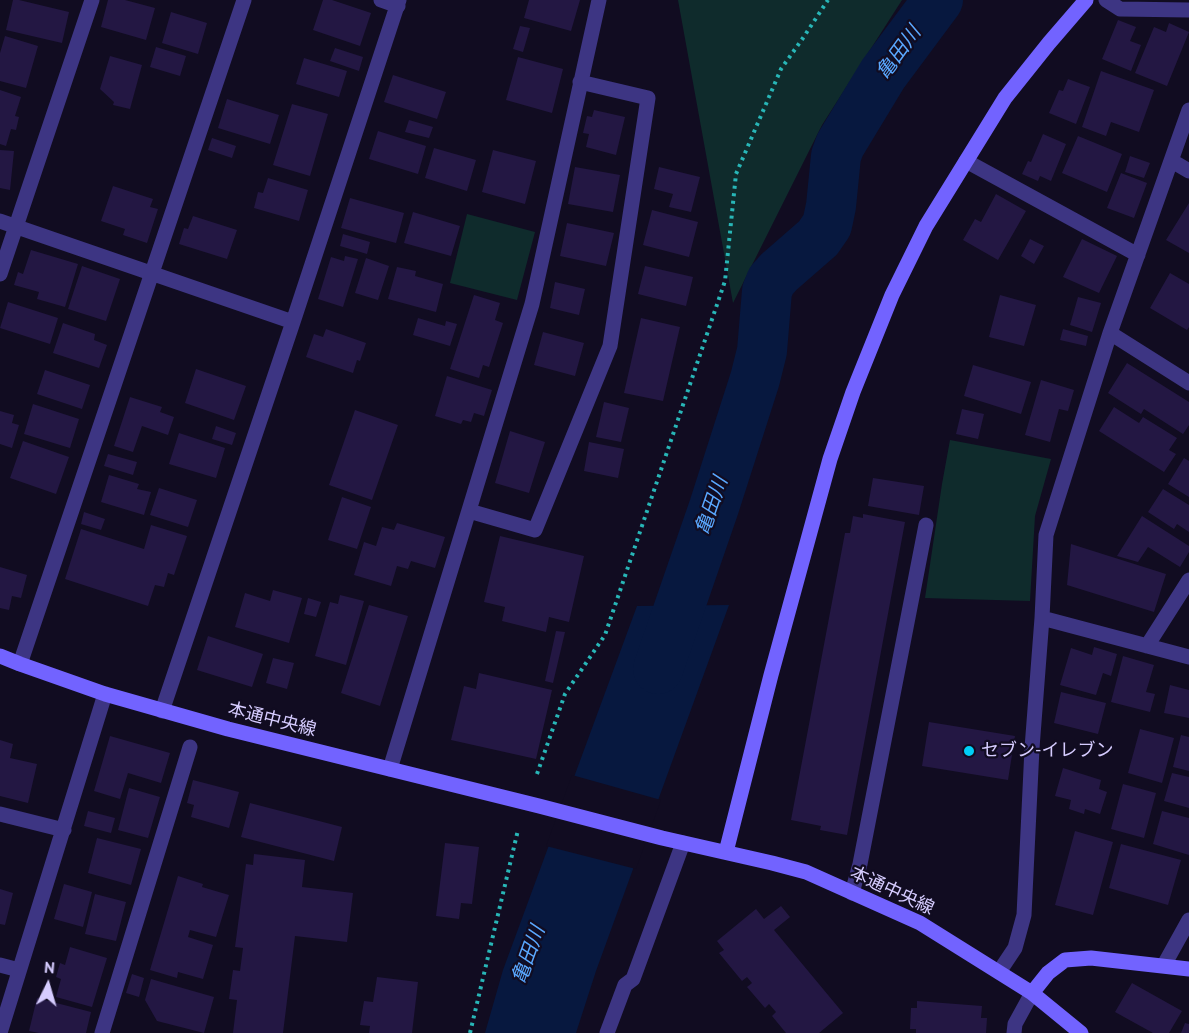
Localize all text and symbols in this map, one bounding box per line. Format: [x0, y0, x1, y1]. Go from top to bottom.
water label: 亀田川 [872, 22, 926, 84]
water label: 亀田川 [691, 474, 733, 538]
street label: 本通中央線 [226, 699, 318, 741]
place label: セブン-イレブン [981, 740, 1113, 762]
marker: セブン-イレブン [962, 744, 976, 758]
street label: 本通中央線 [847, 862, 937, 920]
water label: 亀田川 [507, 923, 551, 987]
north arrow [18, 955, 78, 1015]
text: N [43, 957, 56, 977]

